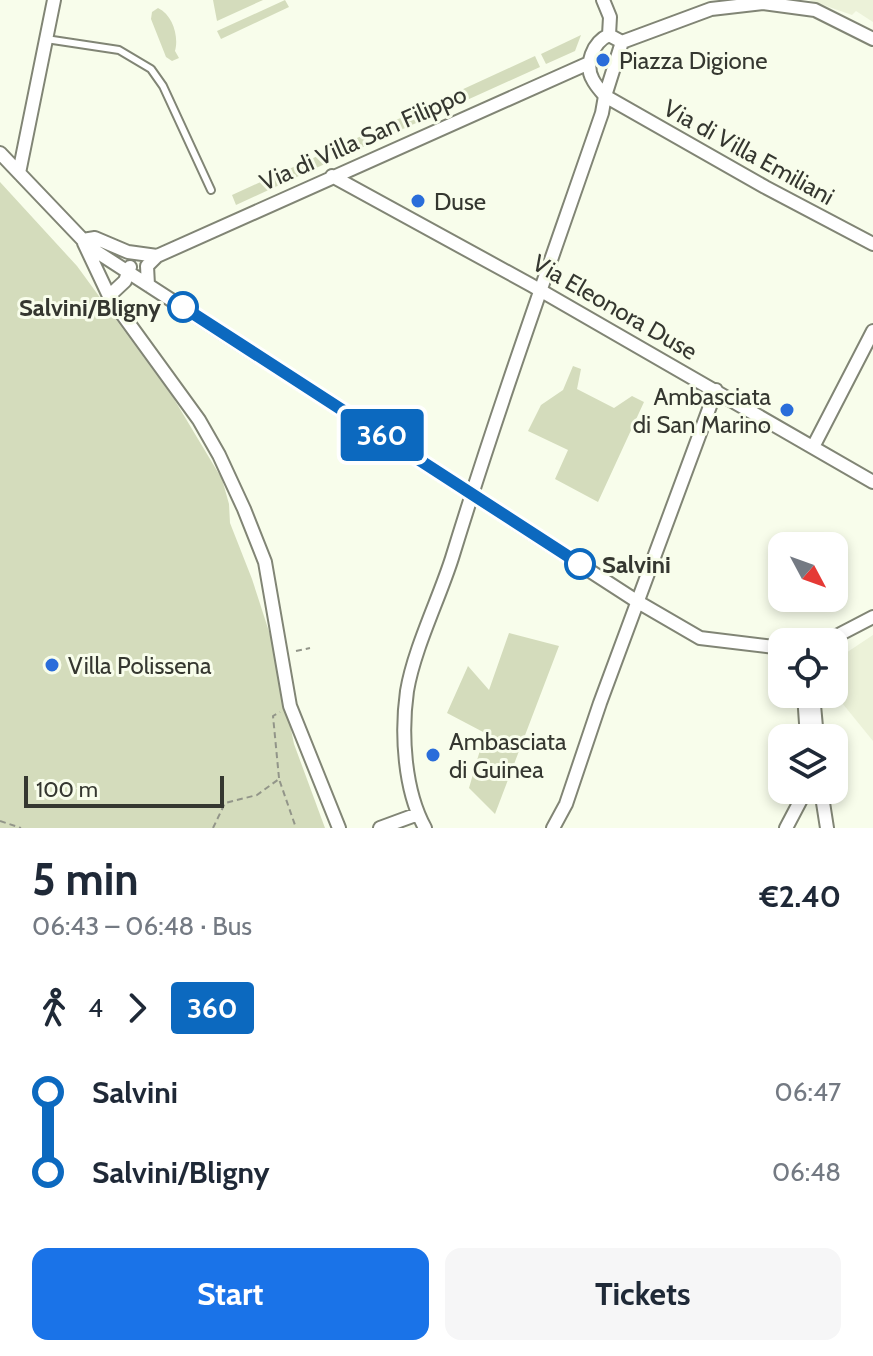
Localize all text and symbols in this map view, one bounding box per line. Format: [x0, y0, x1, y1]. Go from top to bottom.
place label: Piazza Digione [619, 46, 768, 75]
marker: Piazza Digione [594, 51, 612, 69]
street label: Via di Villa San Filippo [255, 79, 471, 197]
street label: Via di Villa Emiliani [659, 93, 839, 211]
place label: Duse [434, 187, 486, 216]
marker: Duse [409, 192, 427, 210]
street label: Via Eleonora Duse [528, 248, 702, 366]
marker: Salvini/Bligny [168, 292, 198, 322]
place label: Salvini/Bligny [19, 293, 161, 322]
place label: Ambasciata di San Marino [633, 382, 771, 439]
marker: Ambasciata di San Marino [778, 401, 796, 419]
line badge: 360 [336, 409, 428, 461]
text: 360 [357, 418, 407, 452]
north arrow [768, 532, 848, 612]
map controls [768, 532, 848, 804]
marker: Salvini [565, 549, 595, 579]
place label: Salvini [602, 550, 671, 579]
button: locate [768, 628, 848, 708]
place label: Villa Polissena [68, 651, 212, 680]
marker: Villa Polissena [43, 656, 61, 674]
button: layers [768, 724, 848, 804]
place label: Ambasciata di Guinea [449, 727, 567, 784]
marker: Ambasciata di Guinea [424, 746, 442, 764]
scale bar [24, 772, 224, 808]
text: 100 m [36, 776, 98, 803]
text: 5 min [32, 853, 139, 906]
text: €2.40 [759, 878, 841, 915]
text: 06:43 – 06:48 · Bus [32, 910, 252, 942]
icon: walk [32, 986, 76, 1030]
icon: forward [115, 986, 159, 1030]
text: 360 [187, 991, 238, 1025]
text: 4 [88, 992, 103, 1024]
text: Salvini [92, 1074, 178, 1111]
text: 06:47 [775, 1076, 841, 1108]
text: Salvini/Bligny [92, 1154, 270, 1191]
text: 06:48 [772, 1156, 841, 1188]
button: Start [32, 1248, 429, 1340]
button: Tickets [445, 1248, 841, 1340]

